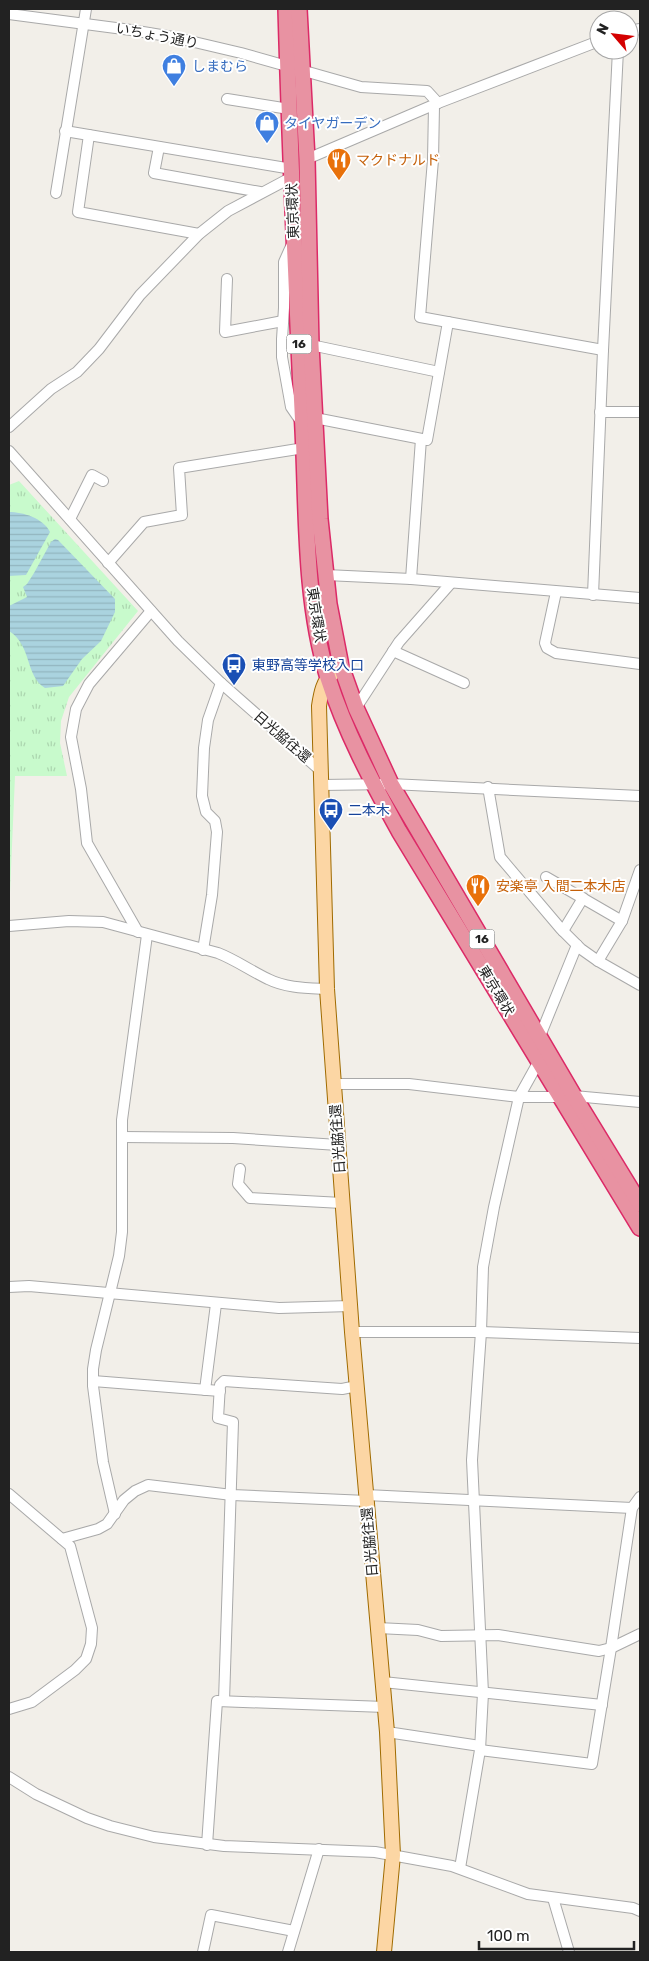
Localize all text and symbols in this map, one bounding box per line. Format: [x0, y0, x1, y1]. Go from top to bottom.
north arrow [589, 10, 639, 60]
street label: いちょう通り [114, 20, 200, 52]
text: N [593, 21, 613, 38]
shop icon: しまむら [161, 53, 187, 87]
place label: しまむら [192, 58, 248, 75]
shop icon: タイヤガーデン [254, 110, 280, 144]
place label: タイヤガーデン [284, 115, 382, 132]
restaurant icon: マクドナルド [326, 147, 352, 181]
place label: マクドナルド [356, 152, 440, 169]
street label: 東京環状 [284, 183, 302, 239]
road number: 16 [286, 334, 312, 354]
street label: 東京環状 [303, 586, 329, 644]
bus stop icon: 東野高等学校入口 [221, 652, 247, 686]
place label: 東野高等学校入口 [252, 657, 364, 674]
street label: 日光脇往還 [250, 708, 314, 766]
bus stop icon: 二本木 [318, 797, 344, 831]
place label: 二本木 [348, 802, 390, 819]
restaurant icon: 安楽亭 入間二本木店 [465, 873, 491, 907]
place label: 安楽亭 入間二本木店 [496, 878, 625, 895]
road number: 16 [470, 930, 494, 949]
street label: 東京環状 [474, 963, 518, 1019]
street label: 日光脇往還 [327, 1103, 349, 1175]
street label: 日光脇往還 [358, 1506, 382, 1578]
scale bar [479, 1918, 634, 1950]
text: 100 m [487, 1927, 529, 1945]

